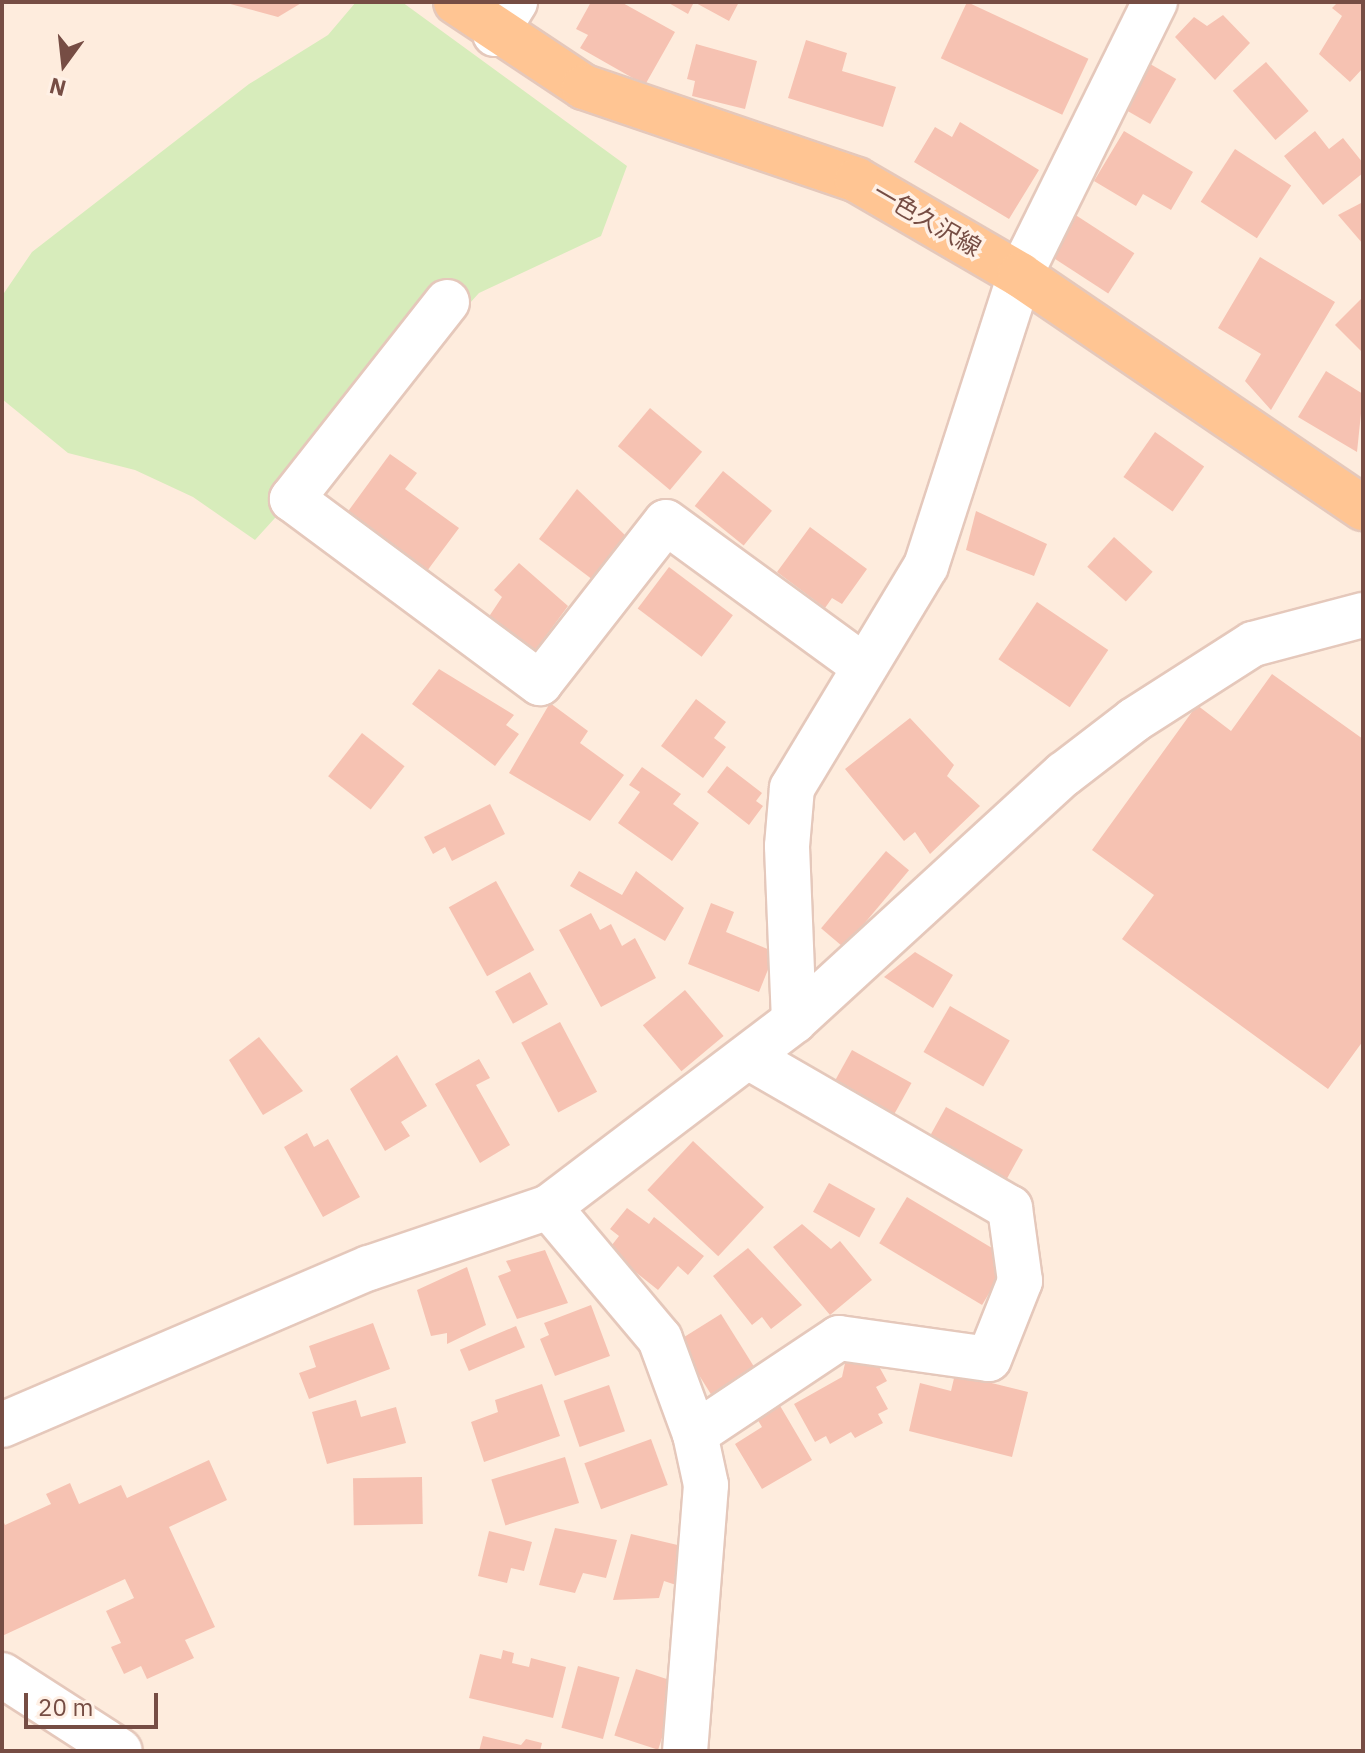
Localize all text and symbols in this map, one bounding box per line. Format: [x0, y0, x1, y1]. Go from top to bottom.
north arrow [24, 24, 104, 104]
text: N [46, 72, 69, 104]
street label: 一色久沢線 [868, 178, 986, 262]
scale bar [28, 1677, 162, 1727]
text: 20 m [38, 1691, 93, 1723]

